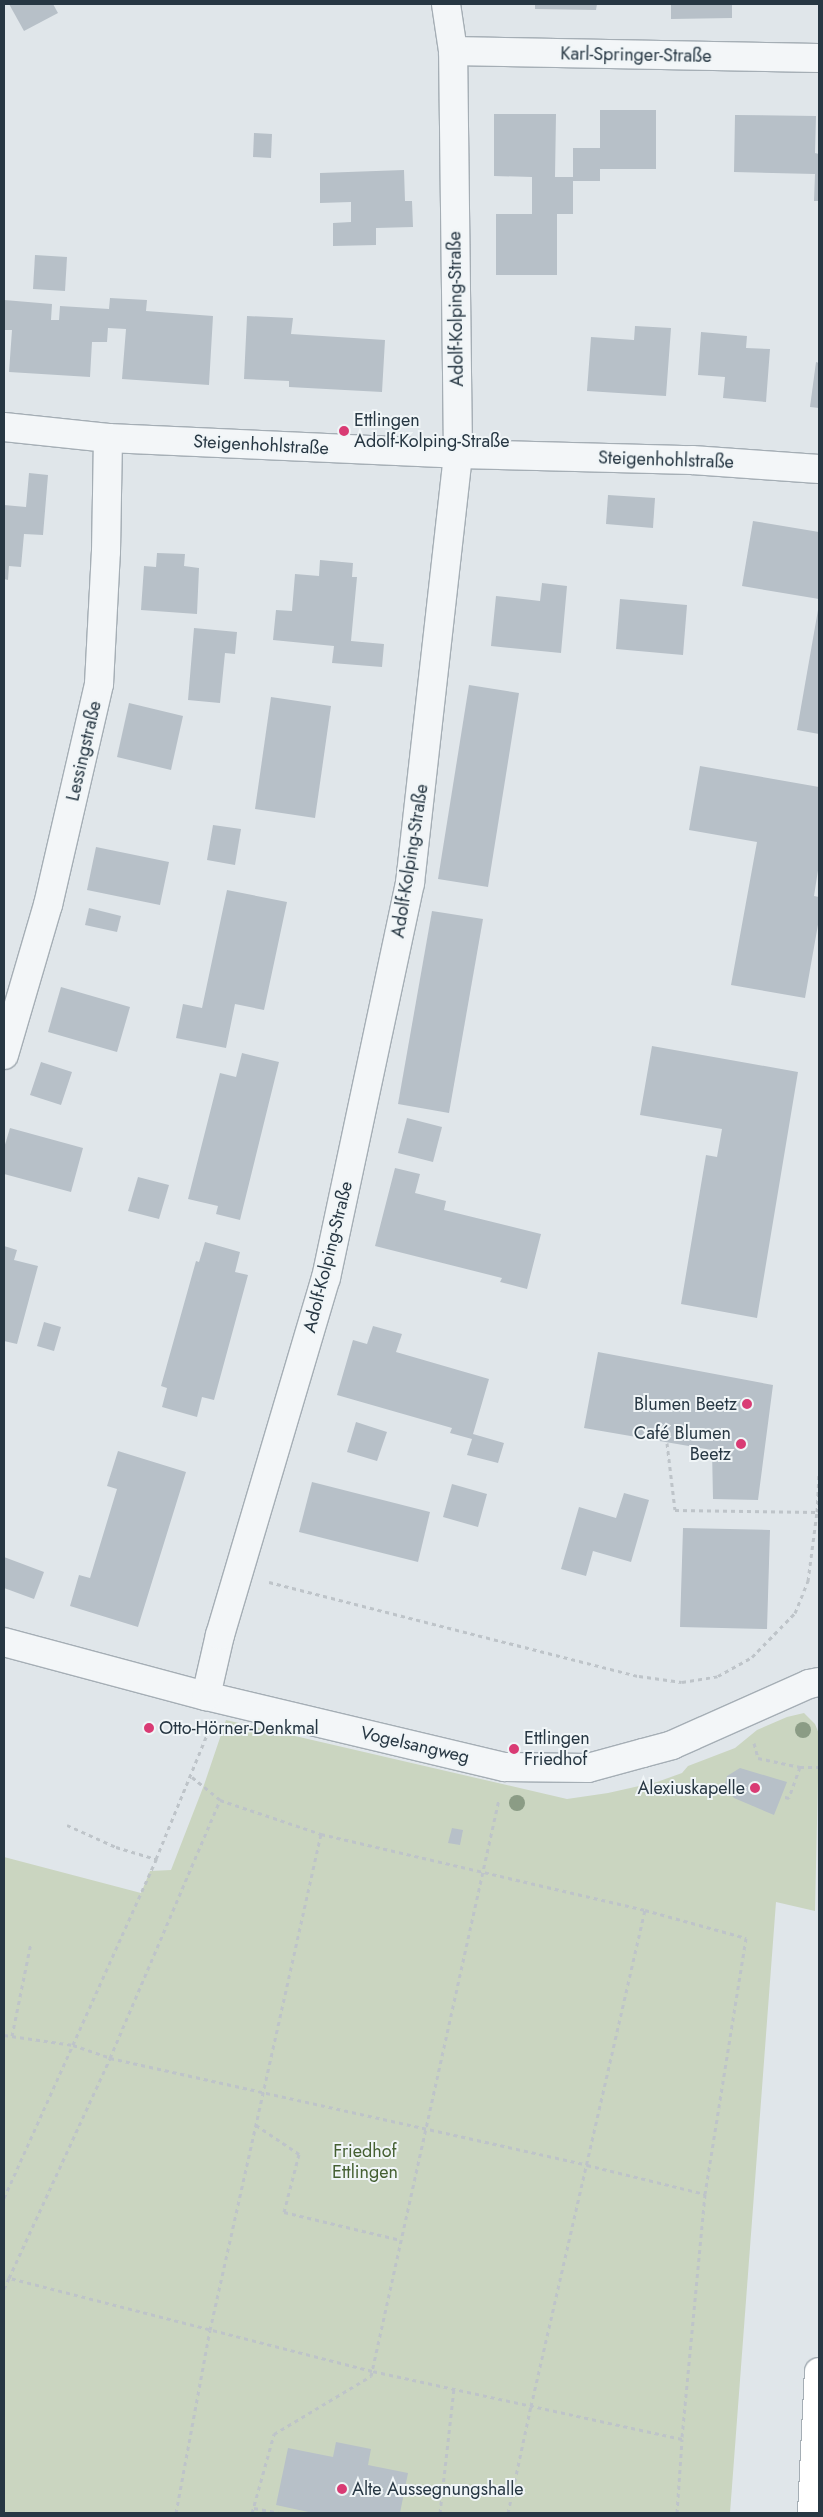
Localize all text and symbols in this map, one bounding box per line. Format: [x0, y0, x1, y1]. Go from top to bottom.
street label: Karl-Springer-Straße [560, 43, 712, 67]
street label: Adolf-Kolping-Straße [444, 231, 468, 387]
place label: Ettlingen Adolf-Kolping-Straße [354, 410, 510, 452]
marker: Ettlingen Adolf-Kolping-Straße [338, 425, 350, 437]
street label: Steigenhohlstraße [193, 431, 329, 459]
street label: Steigenhohlstraße [598, 447, 734, 473]
street label: Lessingstraße [62, 699, 106, 803]
street label: Adolf-Kolping-Straße [387, 783, 433, 939]
street label: Adolf-Kolping-Straße [299, 1179, 357, 1335]
place label: Blumen Beetz [634, 1393, 737, 1415]
marker: Blumen Beetz [741, 1398, 753, 1410]
place label: Café Blumen Beetz [634, 1423, 731, 1466]
marker: Café Blumen Beetz [735, 1438, 747, 1450]
place label: Otto-Hörner-Denkmal [159, 1717, 319, 1739]
marker: Otto-Hörner-Denkmal [143, 1722, 155, 1734]
street label: Vogelsangweg [358, 1722, 472, 1768]
place label: Ettlingen Friedhof [524, 1728, 590, 1770]
marker: Ettlingen Friedhof [508, 1743, 520, 1755]
place label: Alexiuskapelle [637, 1777, 745, 1799]
marker: Alexiuskapelle [749, 1782, 761, 1794]
park label: Friedhof Ettlingen [332, 2141, 398, 2184]
place label: Alte Aussegnungshalle [352, 2478, 524, 2500]
marker: Alte Aussegnungshalle [336, 2483, 348, 2495]

